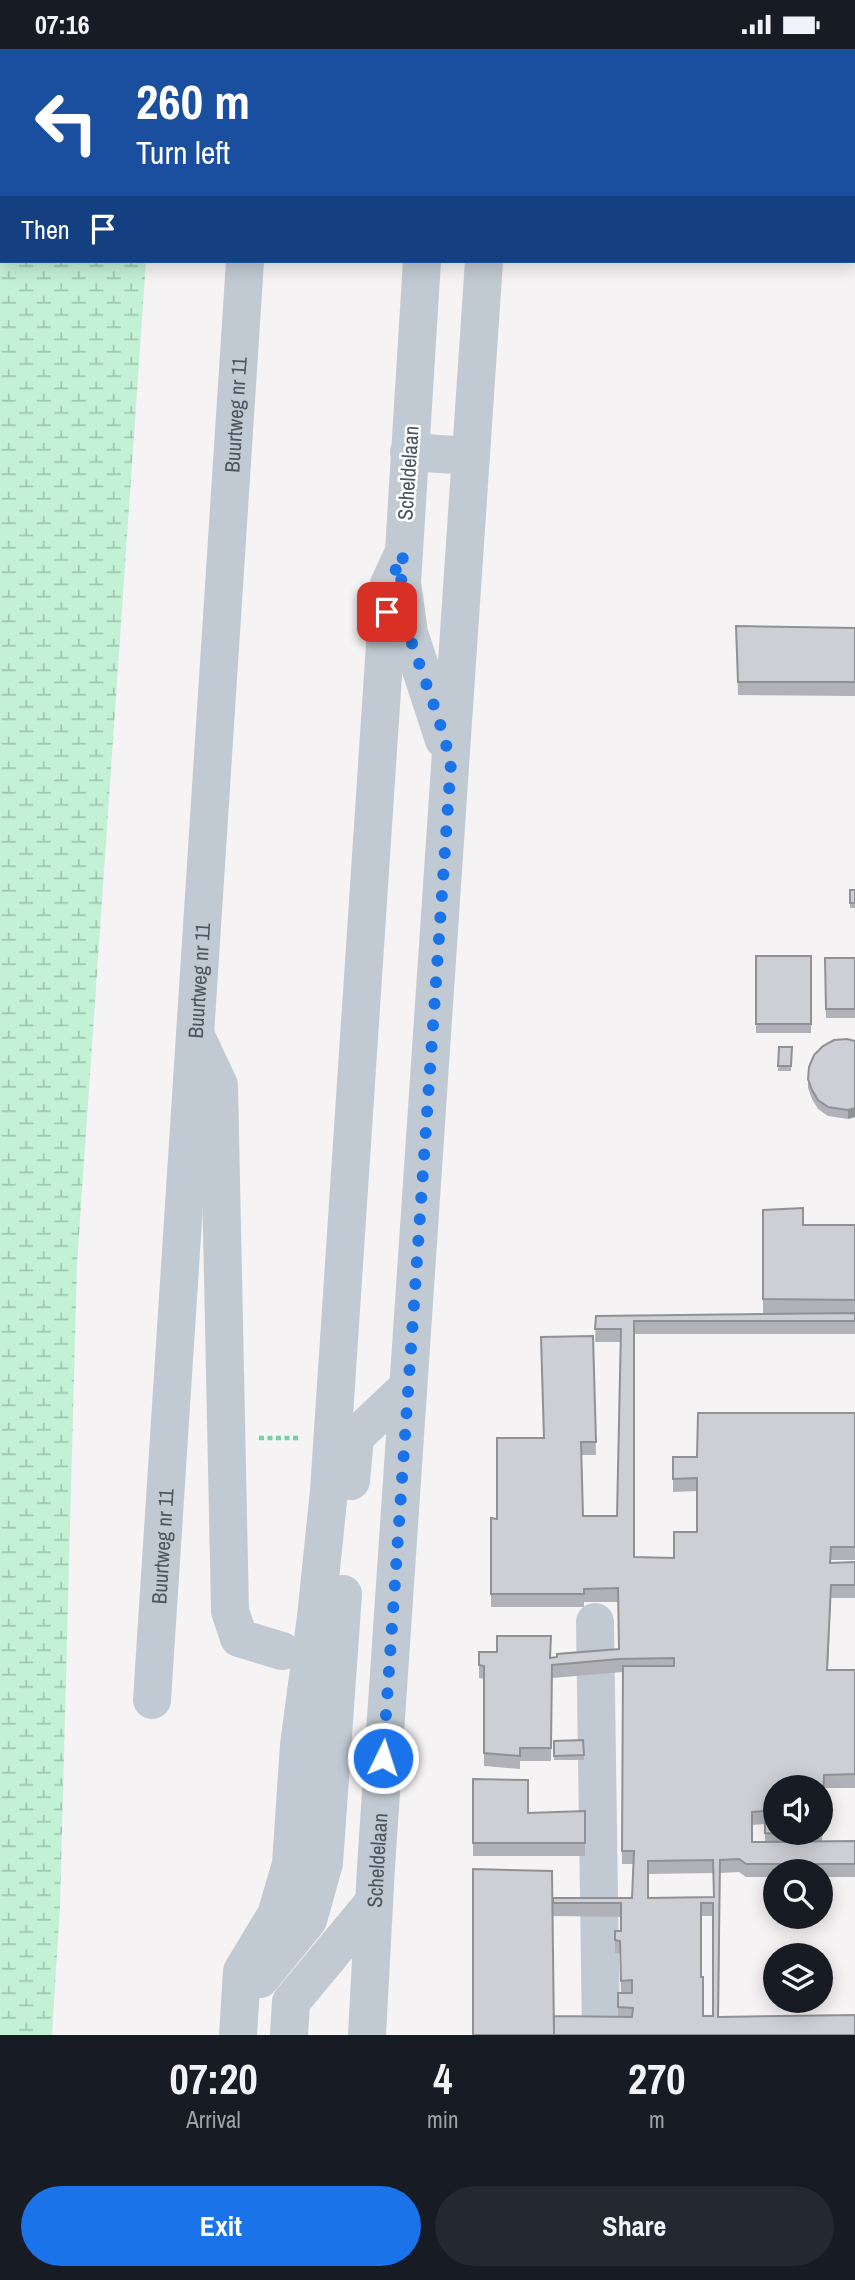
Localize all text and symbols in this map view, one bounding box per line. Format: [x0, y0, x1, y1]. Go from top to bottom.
text: 07:16 [35, 7, 90, 42]
text: 260 m [136, 68, 250, 134]
icon: left [21, 77, 112, 168]
text: Turn left [136, 131, 230, 174]
icon: arrive [84, 210, 122, 248]
text: Then [21, 212, 70, 247]
street label: Buurtweg nr 11 [217, 356, 253, 473]
street label: Scheldelaan [390, 425, 426, 521]
pin [357, 582, 417, 642]
icon: arrive [368, 593, 406, 631]
street label: Buurtweg nr 11 [180, 921, 217, 1039]
street label: Buurtweg nr 11 [144, 1487, 180, 1605]
position arrow [346, 1721, 420, 1795]
map controls [763, 1775, 833, 2013]
button: sound [763, 1775, 833, 1845]
street label: Scheldelaan [359, 1812, 394, 1908]
button: search [763, 1859, 833, 1929]
button: layers [763, 1943, 833, 2013]
text: 07:20 [170, 2051, 258, 2107]
text: 4 [433, 2051, 452, 2107]
text: 270 [628, 2051, 686, 2107]
text: Arrival [186, 2104, 241, 2135]
text: min [427, 2104, 459, 2135]
text: m [649, 2104, 665, 2135]
button: Exit [21, 2186, 421, 2266]
button: Share [435, 2186, 834, 2266]

